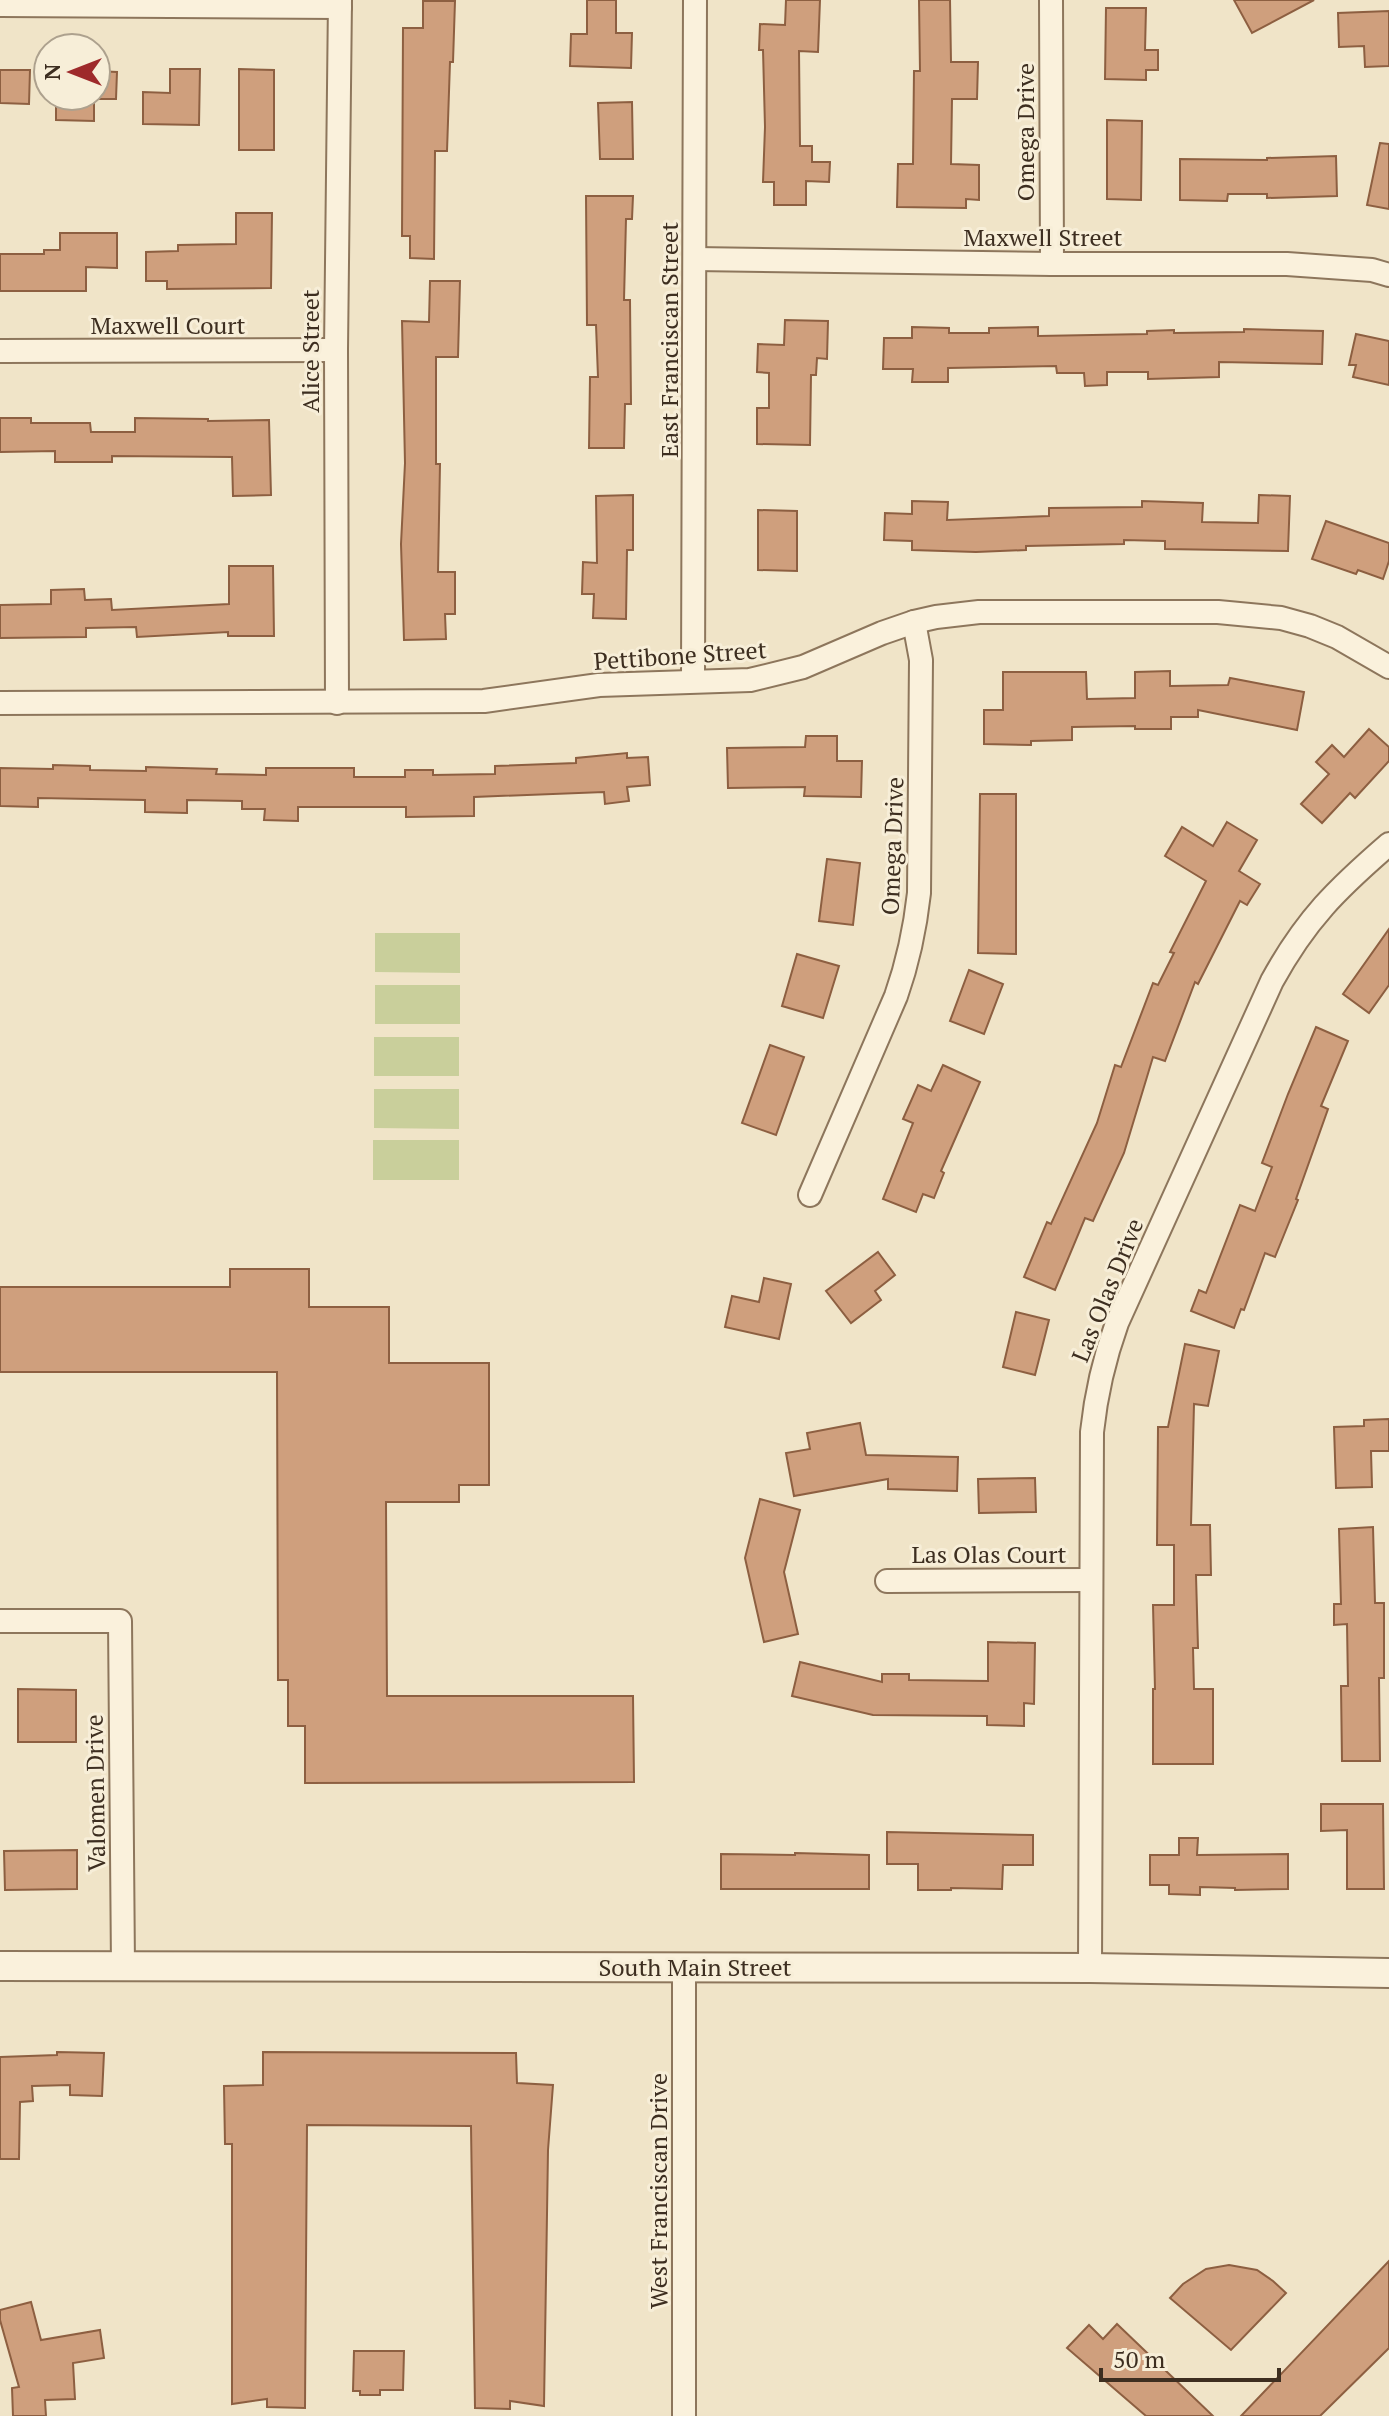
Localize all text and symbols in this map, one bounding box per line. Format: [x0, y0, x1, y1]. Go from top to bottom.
north arrow [32, 32, 112, 112]
text: N [37, 63, 66, 80]
street label: Omega Drive [1009, 63, 1041, 201]
street label: Maxwell Street [964, 221, 1123, 253]
street label: East Franciscan Street [653, 222, 685, 458]
street label: Alice Street [294, 289, 326, 413]
street label: Maxwell Court [91, 309, 246, 341]
street label: Pettibone Street [592, 633, 768, 677]
street label: Omega Drive [874, 776, 910, 916]
street label: Las Olas Drive [1064, 1213, 1150, 1367]
street label: Las Olas Court [912, 1538, 1067, 1570]
street label: Valomen Drive [78, 1714, 112, 1872]
street label: South Main Street [598, 1951, 792, 1983]
street label: West Franciscan Drive [642, 2073, 674, 2309]
scale bar [1101, 2332, 1279, 2382]
text: 50 m [1113, 2343, 1165, 2375]

